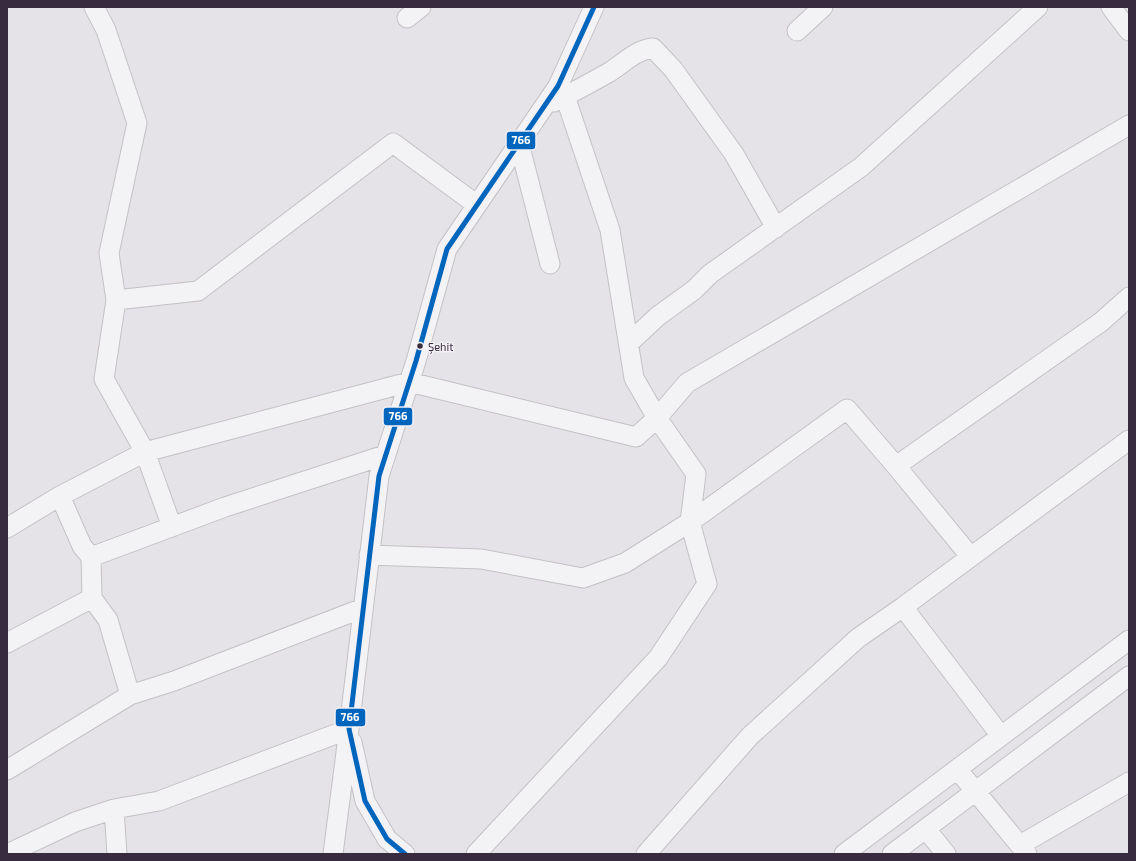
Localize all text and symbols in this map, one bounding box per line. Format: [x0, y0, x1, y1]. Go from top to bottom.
line badge: 766 [506, 131, 536, 150]
text: 766 [512, 133, 531, 146]
place label: Şehit [428, 340, 453, 355]
marker: Şehit [415, 341, 425, 351]
line badge: 766 [383, 407, 413, 426]
text: 766 [389, 409, 408, 422]
line badge: 766 [335, 708, 366, 727]
text: 766 [341, 710, 360, 723]

